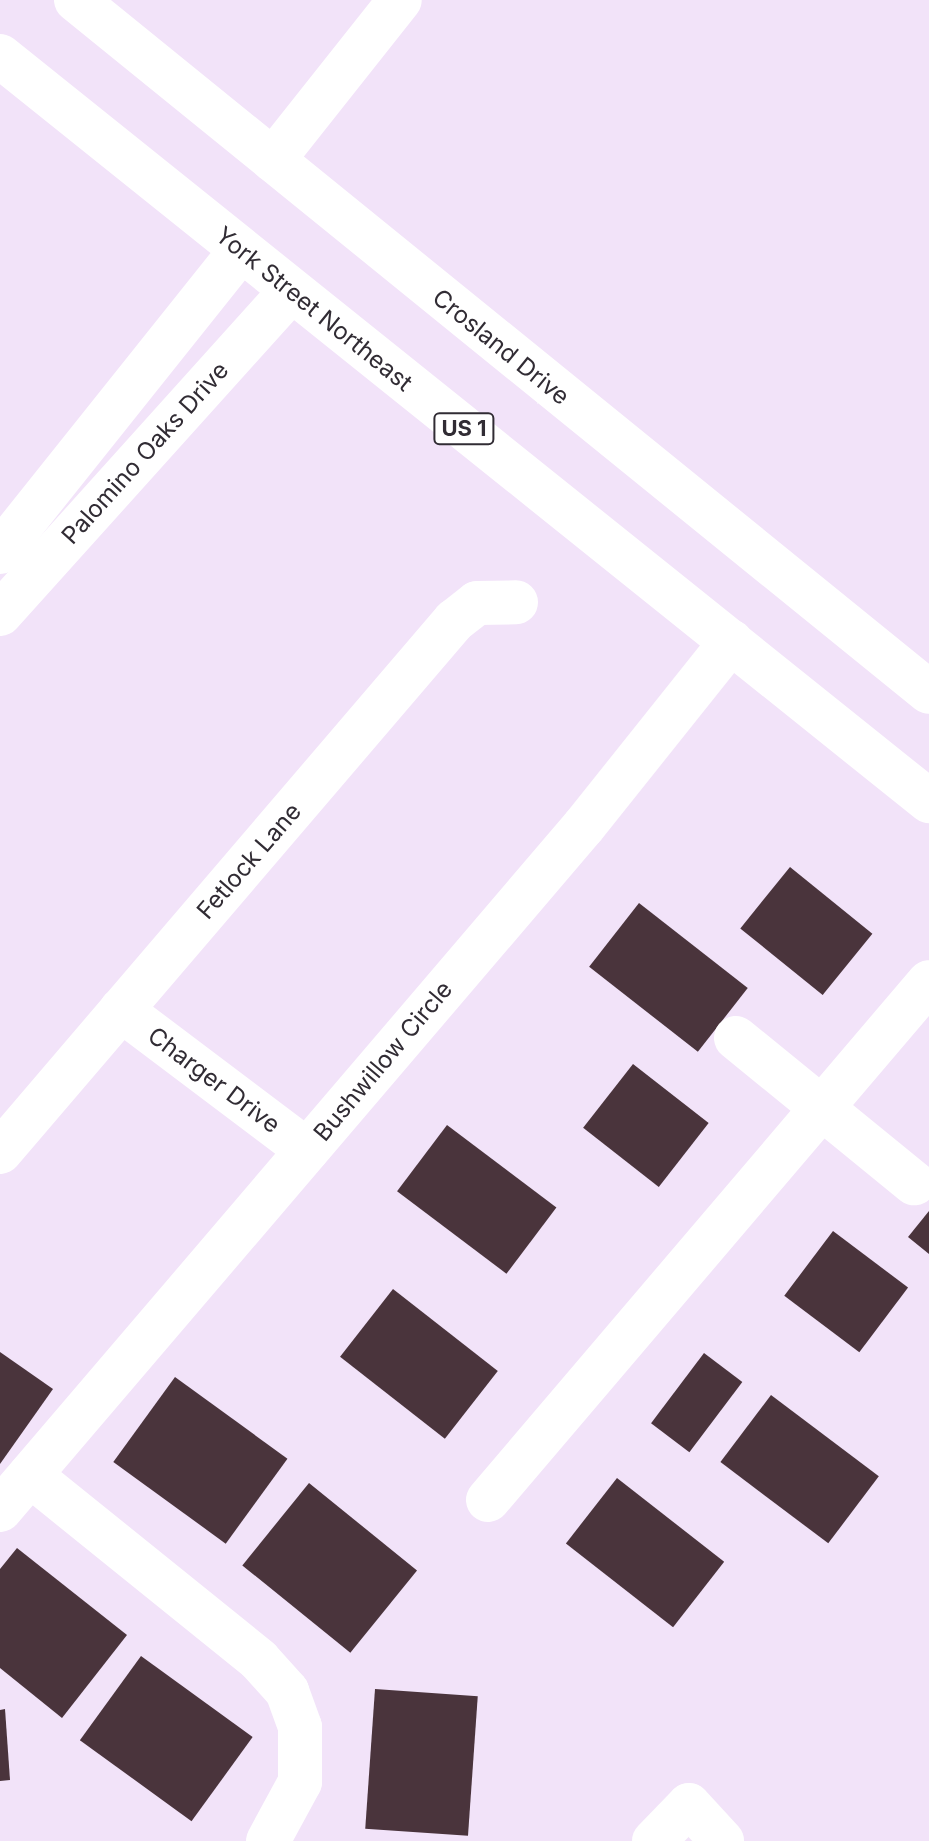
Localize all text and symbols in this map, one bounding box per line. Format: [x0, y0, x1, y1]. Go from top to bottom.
street label: York Street Northeast [210, 221, 418, 397]
street label: Crosland Drive [427, 283, 575, 411]
street label: Palomino Oaks Drive [56, 356, 234, 550]
road number: US 1 [432, 411, 496, 447]
street label: Fetlock Lane [191, 797, 307, 925]
street label: Bushwillow Circle [308, 975, 458, 1147]
street label: Charger Drive [142, 1021, 286, 1139]

